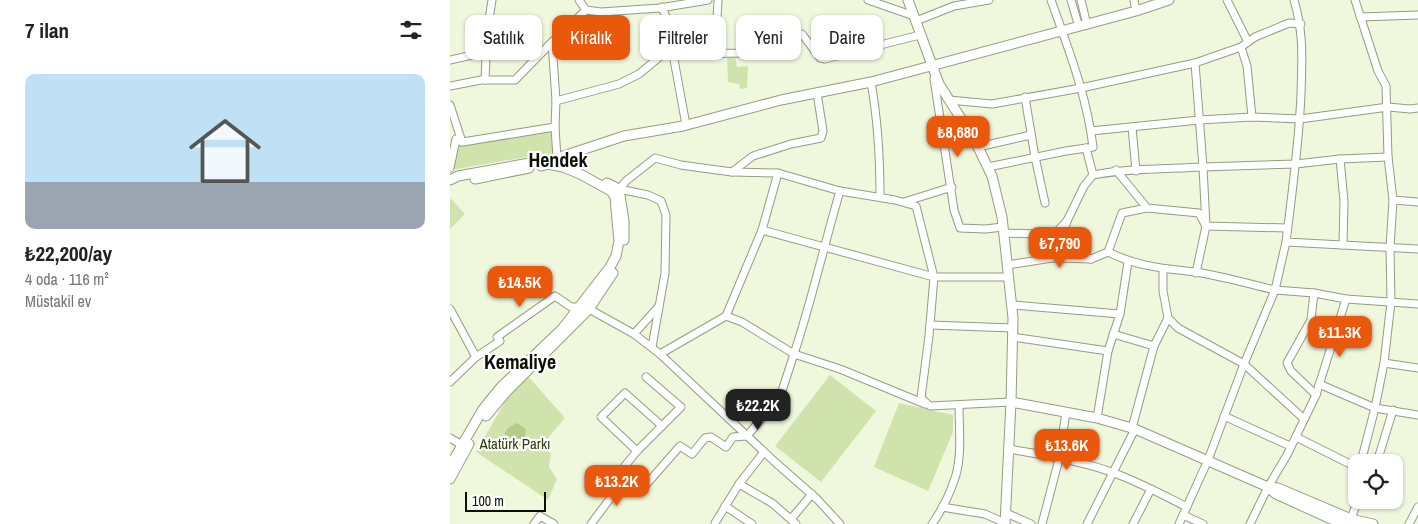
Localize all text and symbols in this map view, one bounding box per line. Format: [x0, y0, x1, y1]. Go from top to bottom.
chip: Satılık [465, 15, 542, 60]
chip: Kiralık [552, 15, 630, 60]
chip: Filtreler [640, 15, 726, 60]
chip: Yeni [736, 15, 801, 60]
chip: Daire [811, 15, 883, 60]
text: 7 ilan [25, 16, 69, 45]
icon: filters [397, 16, 425, 44]
icon: home [180, 106, 270, 196]
pin: ₺8,680 [917, 116, 999, 158]
text: ₺8,680 [938, 121, 978, 143]
district label: Hendek [528, 146, 588, 173]
pin: ₺7,790 [1019, 226, 1101, 269]
text: ₺7,790 [1040, 232, 1080, 254]
text: ₺22,200/ay [25, 239, 112, 268]
pin: ₺14.5K [479, 266, 561, 308]
text: 4 oda · 116 m² [25, 268, 109, 290]
text: ₺14.5K [498, 271, 542, 293]
text: Müstakil ev [25, 290, 91, 312]
pin: ₺11.3K [1299, 316, 1381, 358]
text: ₺11.3K [1319, 321, 1361, 343]
district label: Kemaliye [484, 348, 556, 375]
pin: ₺22.2K [717, 388, 799, 431]
text: ₺22.2K [736, 394, 780, 416]
pin: ₺13.6K [1026, 428, 1108, 471]
park label: Atatürk Parkı [478, 433, 551, 454]
text: ₺13.6K [1045, 434, 1089, 456]
map controls [1348, 454, 1403, 509]
button: locate [1348, 454, 1403, 509]
pin: ₺13.2K [576, 464, 658, 507]
text: ₺13.2K [595, 470, 639, 492]
scale bar [465, 489, 546, 512]
text: 100 m [472, 492, 504, 510]

